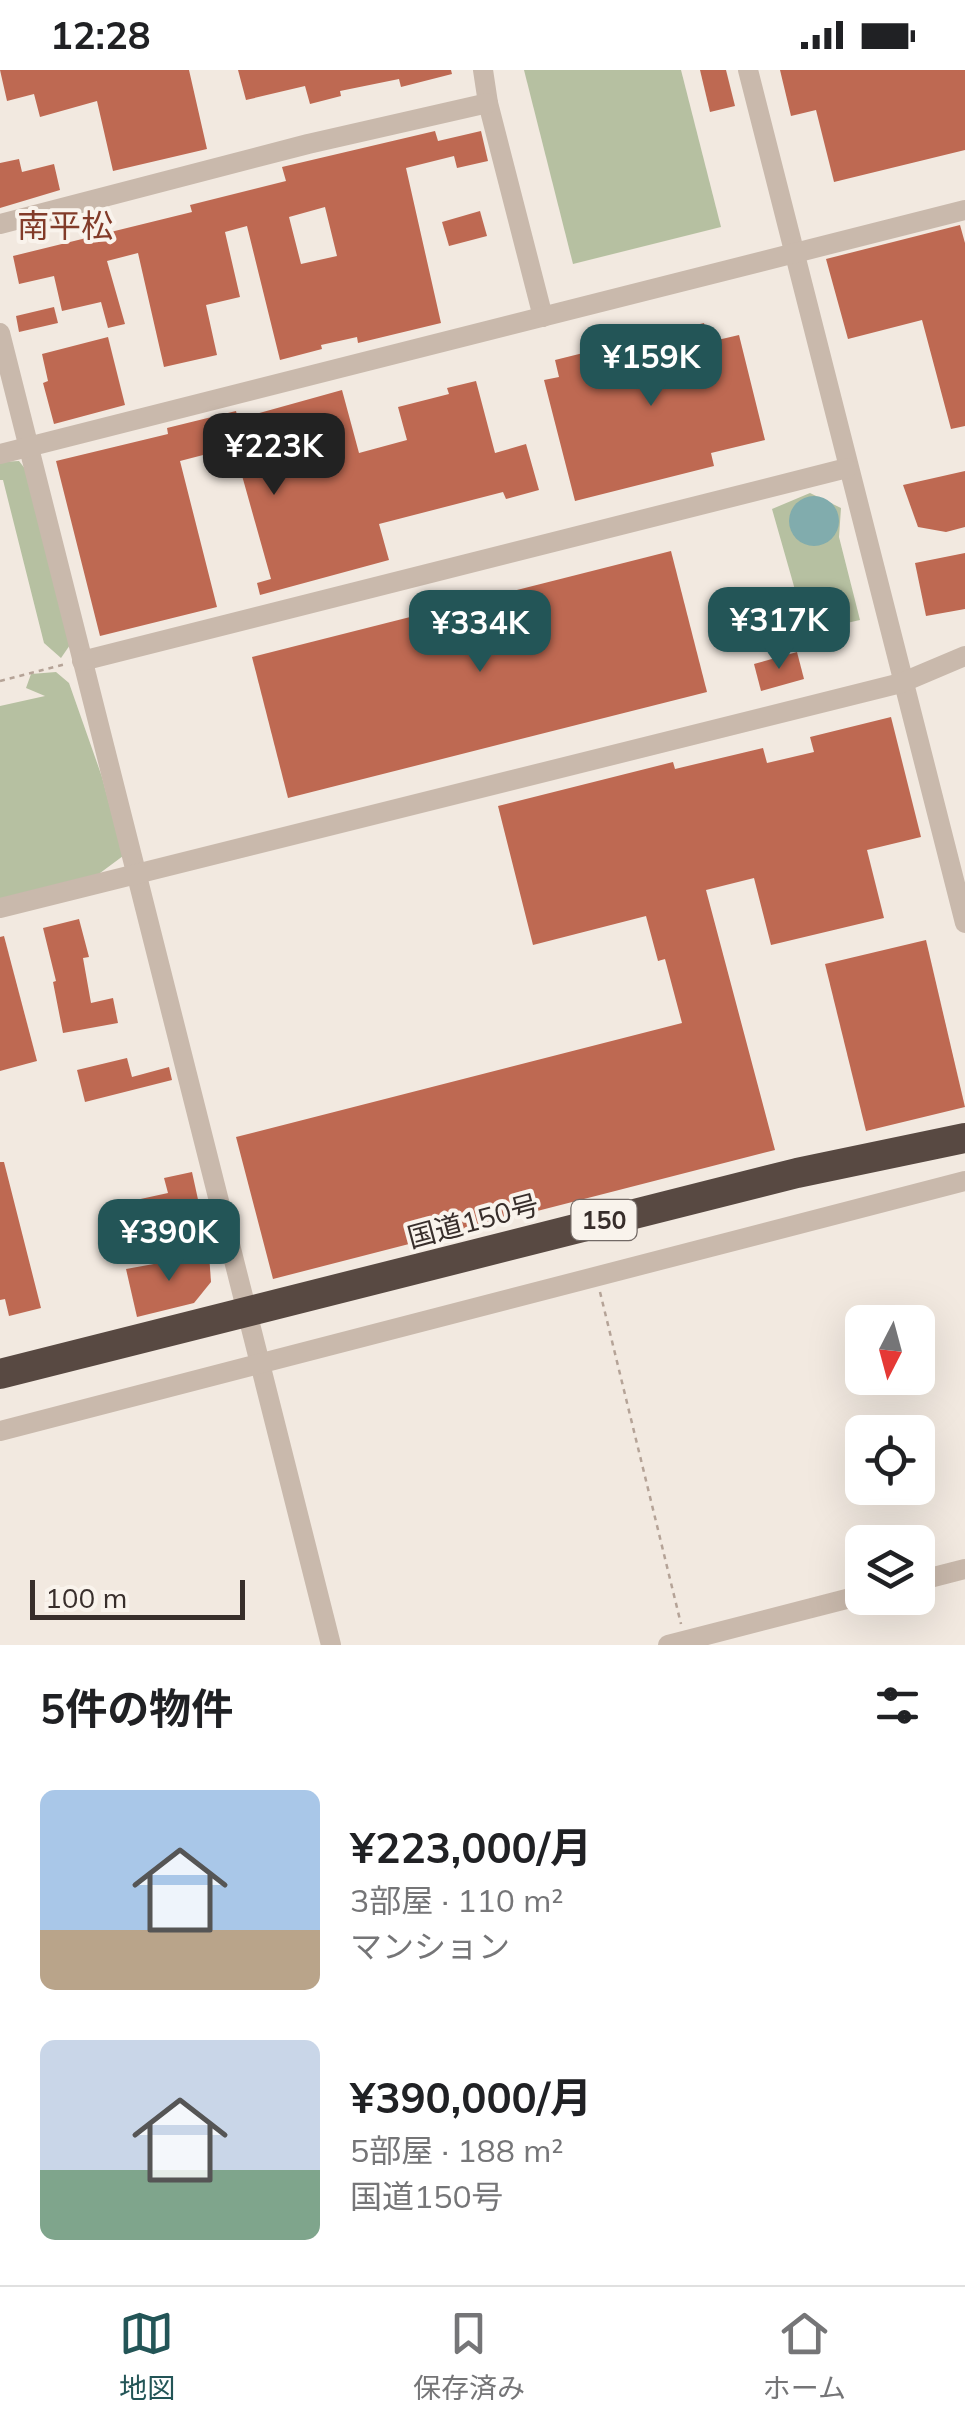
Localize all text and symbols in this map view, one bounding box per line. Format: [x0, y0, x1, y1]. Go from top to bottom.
text: 12:28 [50, 11, 151, 59]
district label: 南平松 [17, 205, 113, 245]
pin: ¥159K [581, 324, 721, 409]
text: ¥159K [602, 336, 700, 376]
pin: ¥223K [204, 413, 344, 498]
text: ¥223K [225, 425, 323, 465]
pin: ¥317K [709, 587, 849, 672]
pin: ¥334K [410, 590, 550, 675]
text: ¥317K [730, 599, 828, 639]
text: ¥334K [431, 602, 529, 642]
street label: 国道150号 [403, 1186, 542, 1255]
pin: ¥390K [99, 1199, 239, 1284]
road number: 150 [572, 1200, 636, 1240]
text: ¥390K [120, 1211, 218, 1251]
north arrow [845, 1305, 935, 1395]
map controls [845, 1305, 935, 1615]
button: locate [845, 1415, 935, 1505]
button: layers [845, 1525, 935, 1615]
scale bar [30, 1575, 245, 1620]
text: 100 m [45, 1580, 127, 1615]
icon: filters [870, 1678, 925, 1733]
text: 5件の物件 [40, 1682, 233, 1735]
text: ¥223,000/月 [350, 1821, 592, 1874]
icon: home [120, 1830, 240, 1950]
text: 3部屋 · 110 m² [350, 1880, 564, 1920]
text: マンション [350, 1926, 510, 1966]
text: ¥390,000/月 [350, 2071, 592, 2124]
icon: home [120, 2080, 240, 2200]
text: 5部屋 · 188 m² [350, 2130, 564, 2170]
text: 国道150号 [350, 2176, 504, 2216]
tab: 地図 [119, 2306, 175, 2406]
tab: 保存済み [413, 2306, 525, 2406]
tab: ホーム [763, 2306, 846, 2406]

